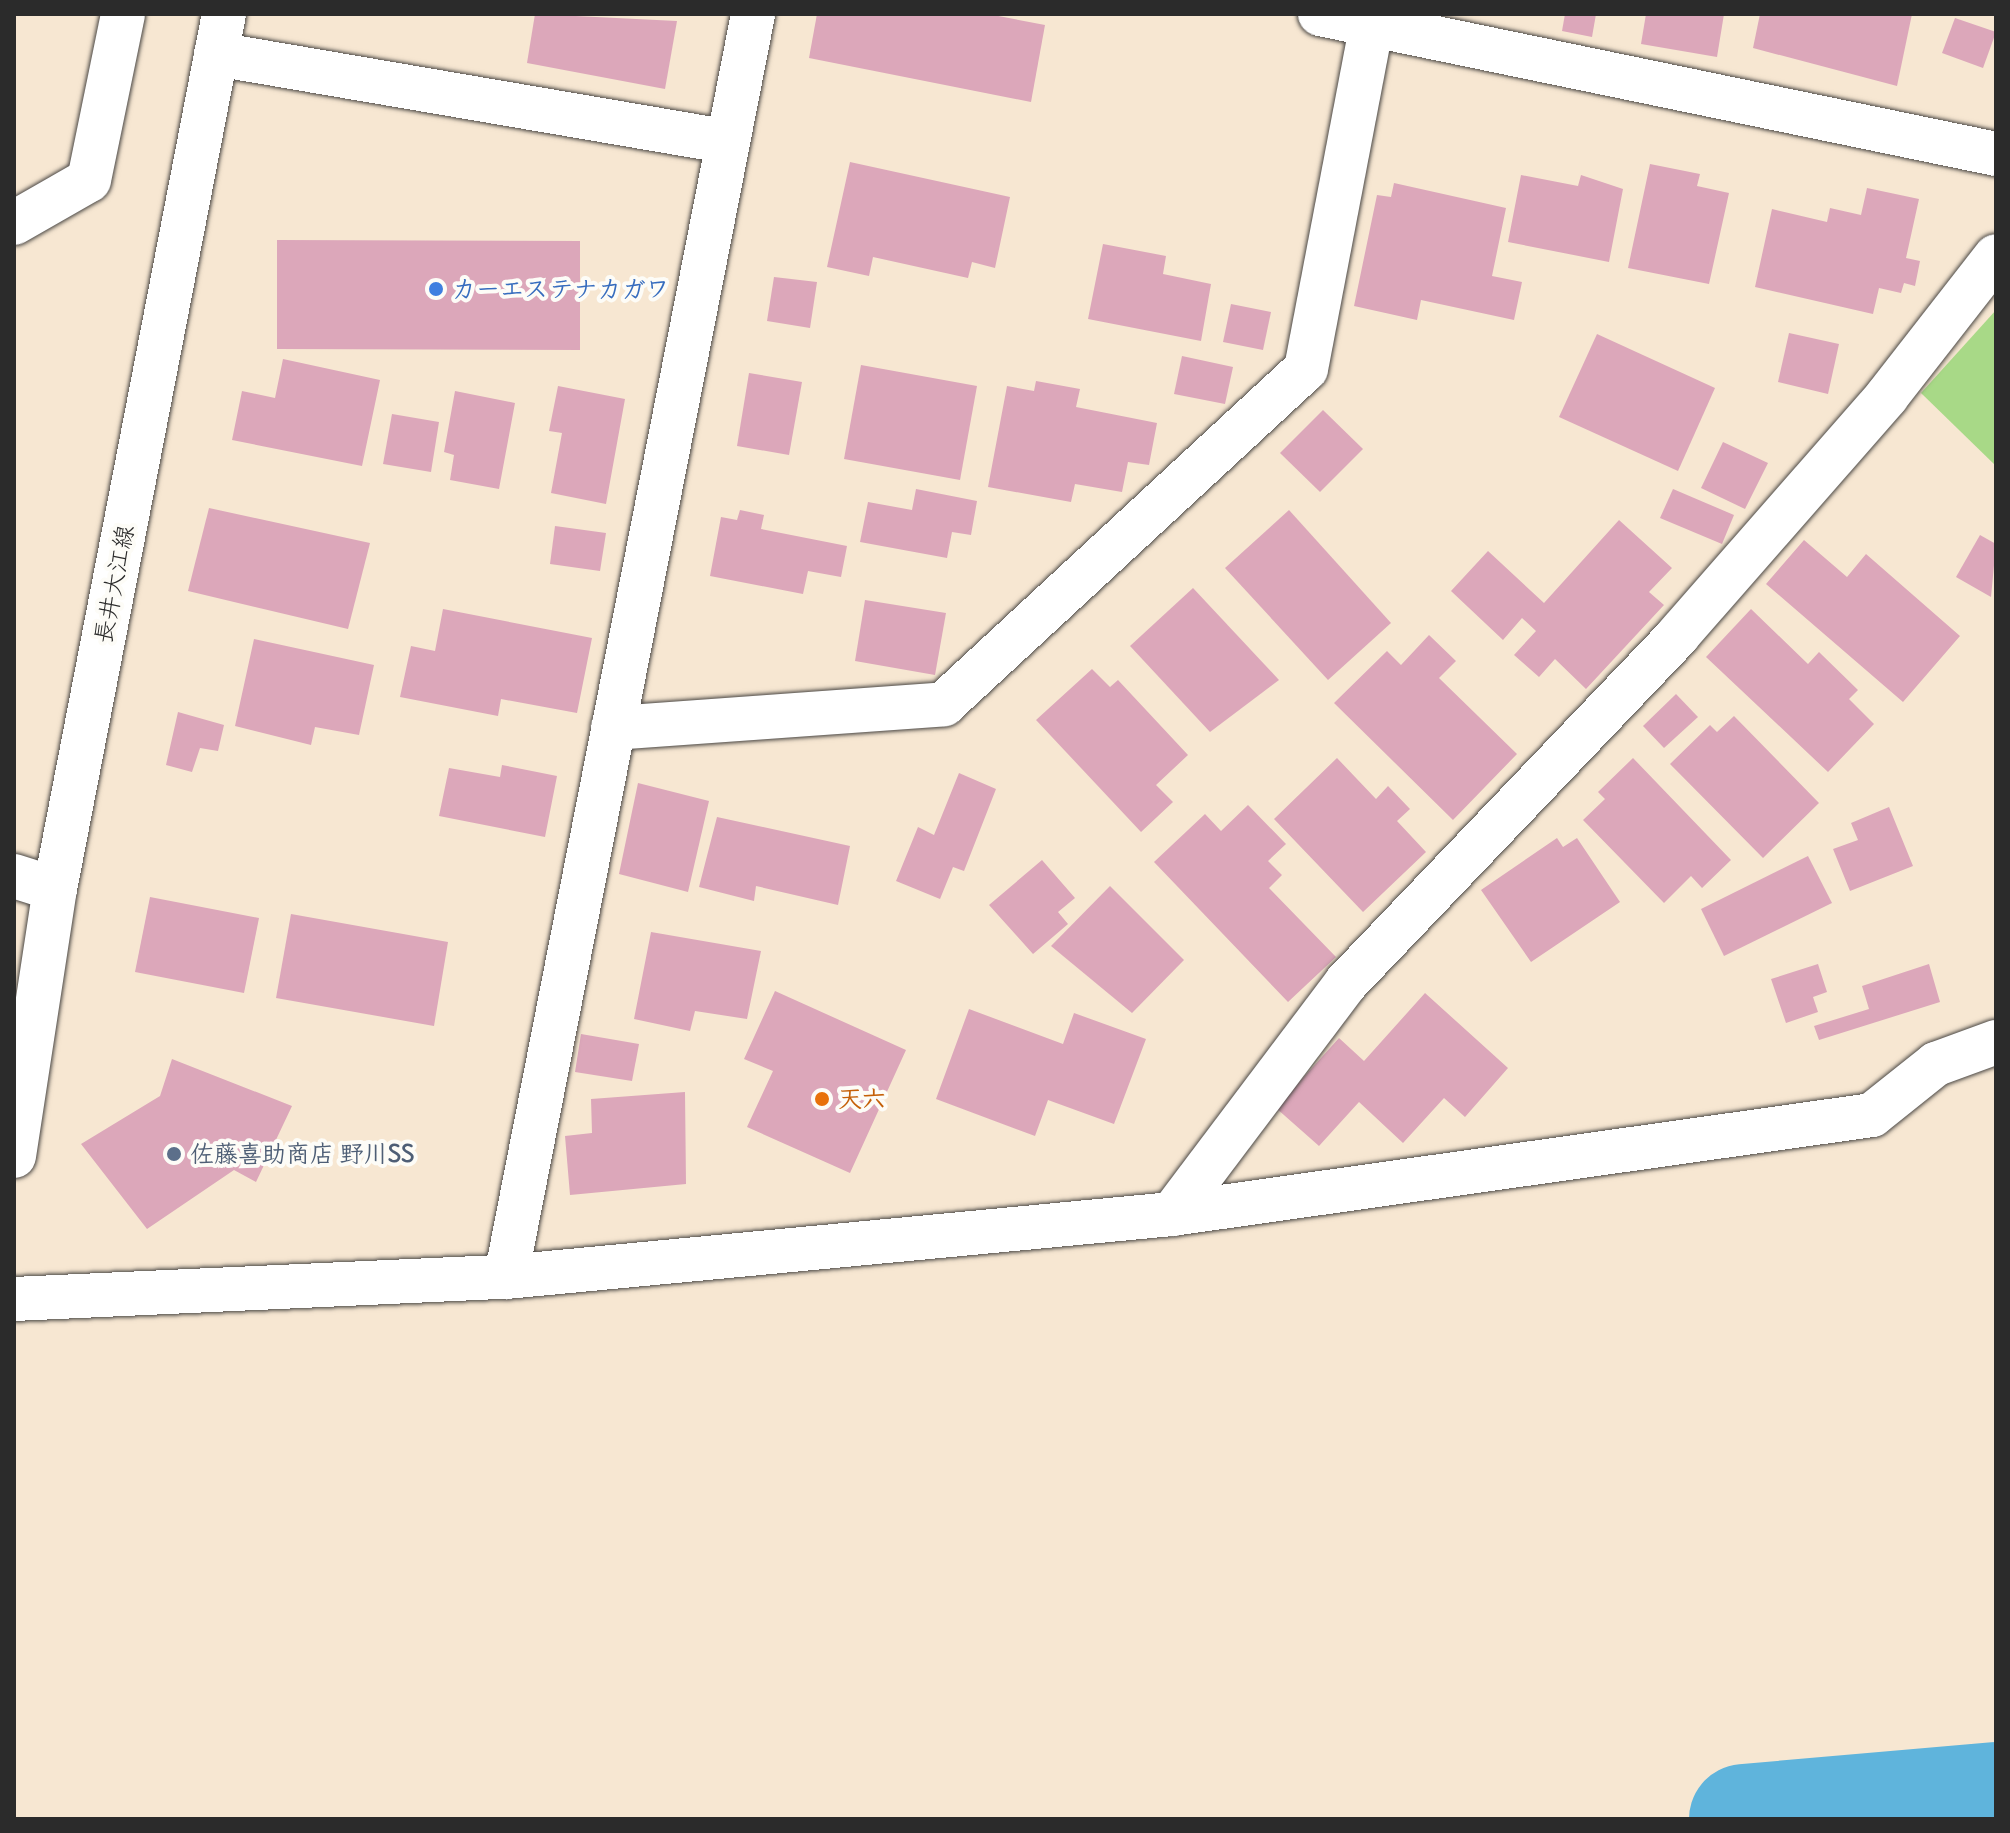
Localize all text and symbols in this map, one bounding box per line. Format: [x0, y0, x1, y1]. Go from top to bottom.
place label: カーエステナカガワ [452, 275, 668, 303]
marker: カーエステナカガワ [427, 280, 445, 298]
street label: 長井大江線 [88, 522, 140, 646]
place label: 天六 [838, 1085, 886, 1113]
marker: 天六 [813, 1090, 831, 1108]
place label: 佐藤喜助商店 野川SS [190, 1140, 414, 1168]
marker: 佐藤喜助商店 野川SS [165, 1145, 183, 1163]

